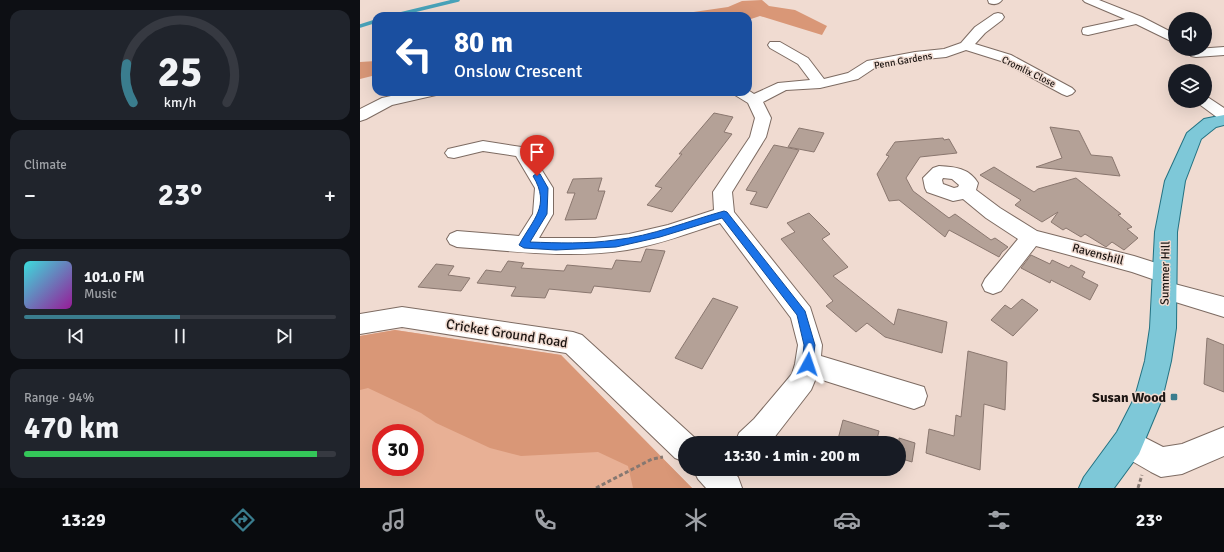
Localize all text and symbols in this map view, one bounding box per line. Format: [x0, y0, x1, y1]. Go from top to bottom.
map controls [1168, 12, 1212, 108]
button: sound [1168, 12, 1212, 56]
text: 80 m [454, 26, 513, 60]
icon: left [388, 28, 440, 80]
text: 25 [158, 47, 202, 98]
street label: Penn Gardens [873, 50, 934, 72]
street label: Cromlix Close [1000, 54, 1057, 90]
text: Onslow Crescent [454, 60, 582, 82]
button: layers [1168, 64, 1212, 108]
text: km/h [164, 93, 196, 110]
pin [520, 135, 554, 176]
icon: arrive [526, 141, 548, 163]
text: Climate [24, 157, 67, 173]
text: 23° [158, 177, 202, 214]
text: − [24, 182, 36, 209]
text: + [324, 182, 336, 209]
street label: Ravenshill [1070, 240, 1126, 269]
street label: Summer Hill [1157, 241, 1174, 305]
text: 101.0 FM [84, 268, 145, 286]
text: Music [84, 286, 117, 302]
street label: Cricket Ground Road [445, 315, 569, 352]
icon: previous [65, 325, 87, 347]
icon: pause [169, 325, 191, 347]
icon: next [273, 325, 295, 347]
position arrow [787, 343, 829, 385]
place label: Susan Wood [1092, 389, 1166, 406]
text: Range · 94% [24, 390, 94, 406]
marker: Susan Wood [1169, 392, 1179, 402]
text: 470 km [24, 410, 119, 447]
speed limit sign: 30 [372, 424, 424, 476]
text: 13:30 · 1 min · 200 m [724, 447, 860, 465]
icon: directions [229, 506, 257, 534]
icon: music [380, 506, 408, 534]
icon: phone [531, 506, 559, 534]
icon: climate [682, 506, 710, 534]
icon: car [833, 506, 861, 534]
icon: filters [985, 506, 1013, 534]
text: 13:29 [62, 509, 106, 531]
text: 23° [1136, 509, 1162, 531]

